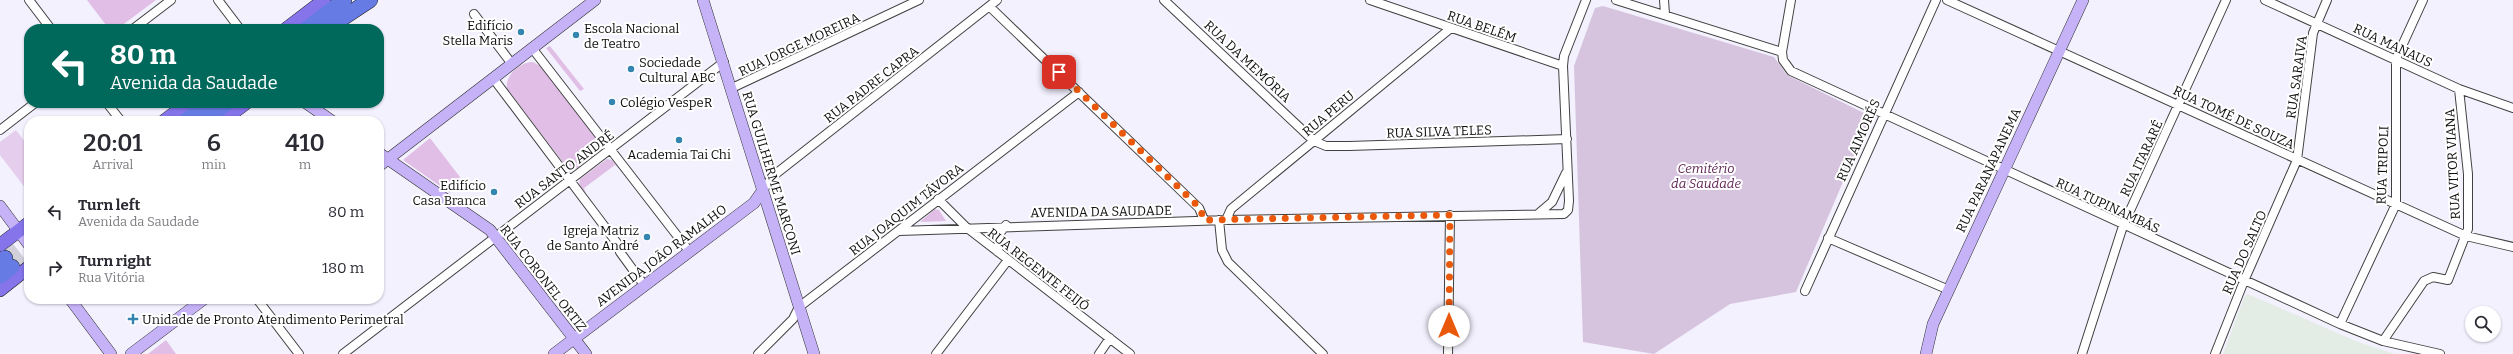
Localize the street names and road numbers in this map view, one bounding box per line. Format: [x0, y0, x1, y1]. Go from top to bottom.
street label: RUA BELÉM [1445, 8, 1518, 45]
street label: RUA JORGE MOREIRA [736, 9, 863, 79]
street label: RUA DA MEMÓRIA [1201, 17, 1295, 106]
street label: RUA MANAUS [2351, 21, 2435, 70]
street label: RUA SARAIVA [2283, 34, 2310, 120]
street label: RUA PADRE CAPRA [821, 42, 922, 126]
street label: RUA TOMÉ DE SOUZA [2171, 83, 2298, 153]
street label: RUA PERU [1299, 87, 1357, 139]
street label: RUA GUILHERME MARCONI [739, 89, 804, 257]
street label: RUA AIMORÉS [1834, 97, 1883, 184]
street label: RUA PARANAPANEMA [1953, 105, 2024, 235]
street label: RUA VITOR VIANA [2442, 107, 2463, 220]
street label: RUA ITARARÉ [2117, 118, 2166, 199]
street label: RUA SILVA TELES [1386, 122, 1492, 141]
street label: RUA TRIPOLI [2374, 125, 2391, 205]
street label: RUA SANTO ANDRÉ [512, 127, 617, 211]
street label: RUA JOAQUIM TÁVORA [846, 160, 967, 258]
street label: RUA TUPINAMBÁS [2053, 175, 2162, 236]
street label: AVENIDA JOÃO RAMALHO [593, 201, 730, 309]
street label: AVENIDA DA SAUDADE [1030, 203, 1172, 220]
street label: RUA DO SALTO [2219, 208, 2270, 296]
street label: RUA CORONEL ORTIZ [497, 222, 590, 334]
street label: RUA REGENTE FEIJÓ [985, 225, 1092, 314]

